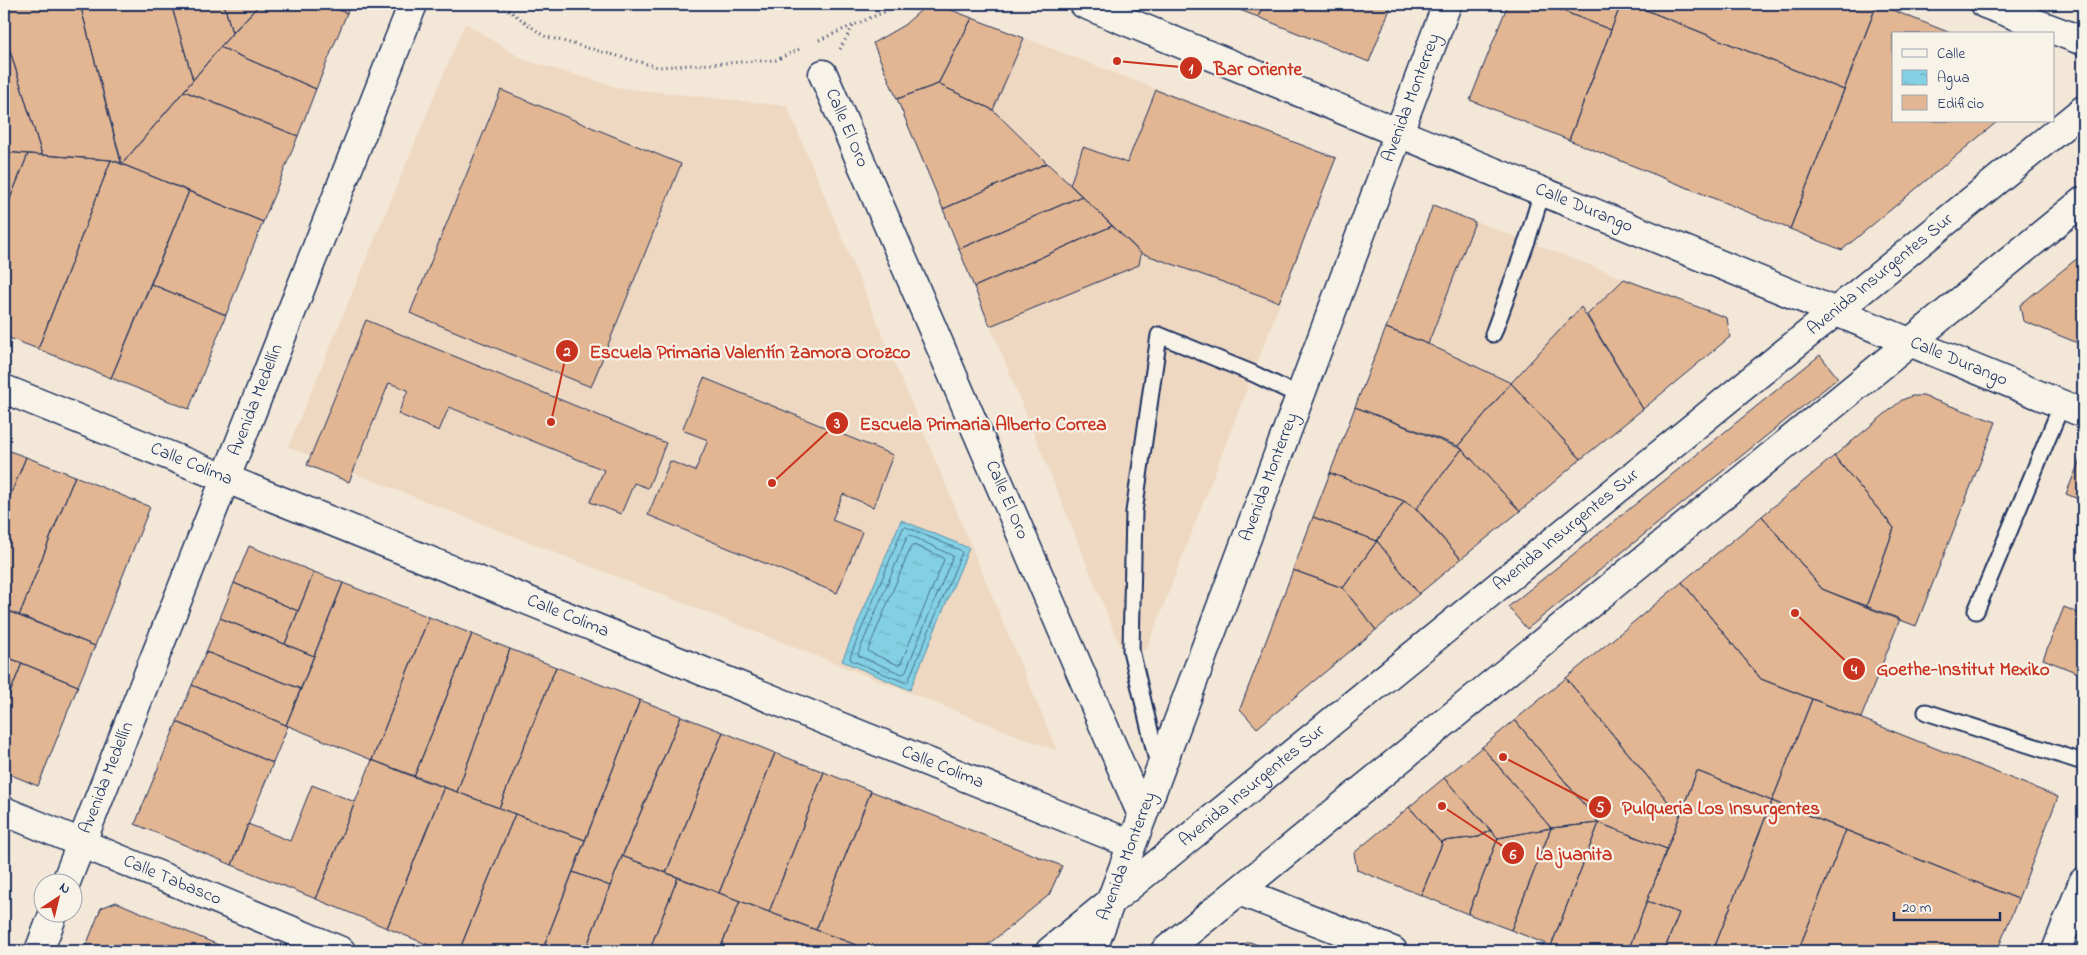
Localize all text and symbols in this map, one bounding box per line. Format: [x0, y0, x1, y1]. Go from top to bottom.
street label: Avenida Monterrey [1376, 30, 1448, 166]
legend [1892, 32, 2054, 122]
text: Calle [1937, 43, 1965, 65]
callout: Bar Oriente [1179, 51, 1312, 85]
text: Bar Oriente [1213, 57, 1303, 84]
text: 1 [1189, 58, 1194, 80]
text: Agua [1937, 67, 1970, 90]
street label: Calle El Oro [818, 85, 875, 172]
text: Edificio [1937, 93, 1984, 115]
street label: Calle Durango [1531, 177, 1637, 240]
street label: Avenida Insurgentes Sur [1802, 207, 1959, 342]
street label: Calle Durango [1906, 330, 2011, 394]
callout: Escuela Primaria Valentín Zamora Orozco [554, 334, 920, 368]
street label: Avenida Medellín [223, 340, 290, 460]
text: Escuela Primaria Valentín Zamora Orozco [590, 340, 911, 367]
text: 2 [562, 341, 571, 363]
callout: Escuela Primaria Alberto Correa [824, 406, 1116, 440]
street label: Avenida Monterrey [1234, 409, 1306, 545]
text: Escuela Primaria Alberto Correa [860, 412, 1106, 439]
text: 3 [833, 413, 840, 435]
street label: Calle Colima [146, 436, 236, 493]
street label: Calle El Oro [978, 457, 1035, 544]
street label: Avenida Insurgentes Sur [1488, 463, 1645, 598]
street label: Calle Colima [523, 588, 613, 645]
callout: Goethe-Institut Mexiko [1842, 652, 2060, 686]
text: Goethe-Institut Mexiko [1876, 657, 2050, 684]
text: 4 [1850, 659, 1858, 681]
street label: Avenida Medellín [73, 718, 141, 838]
street label: Avenida Insurgentes Sur [1174, 719, 1331, 854]
street label: Calle Colima [897, 740, 988, 796]
street label: Avenida Monterrey [1091, 788, 1163, 925]
callout: Pulqueria Los Insurgentes [1587, 790, 1830, 824]
text: Pulqueria Los Insurgentes [1622, 796, 1820, 825]
text: 5 [1596, 797, 1605, 819]
callout: La juanita [1501, 836, 1622, 870]
text: La juanita [1536, 842, 1612, 869]
text: 6 [1509, 844, 1517, 866]
street label: Calle Tabasco [119, 849, 225, 913]
north arrow [32, 872, 82, 922]
text: N [55, 877, 74, 900]
scale bar [1894, 890, 2001, 922]
text: 20 m [1902, 897, 1932, 919]

